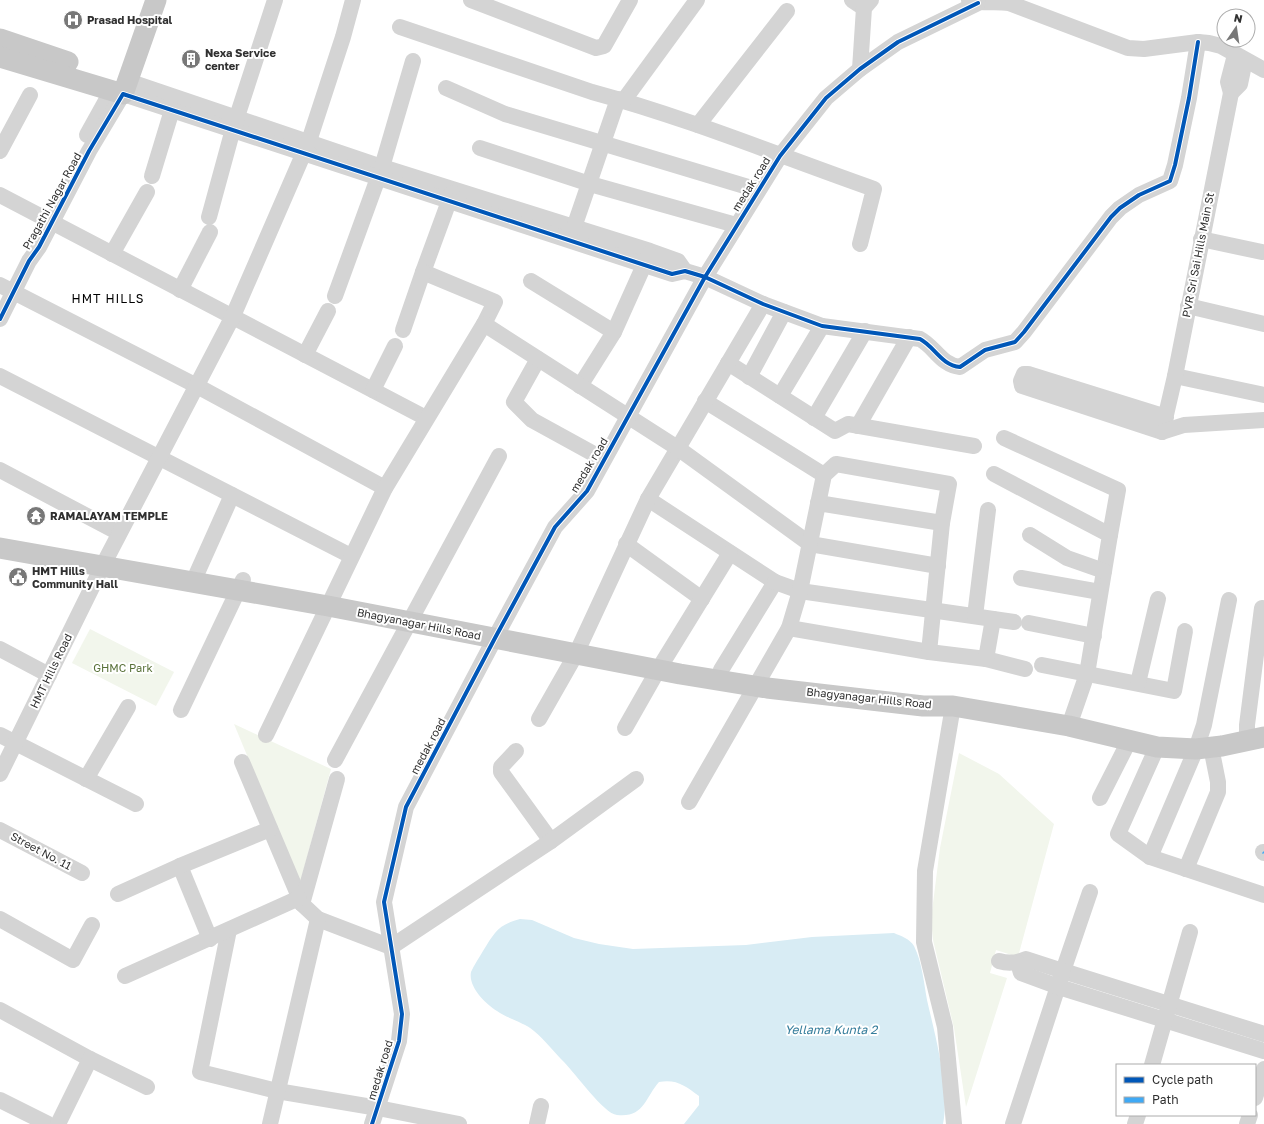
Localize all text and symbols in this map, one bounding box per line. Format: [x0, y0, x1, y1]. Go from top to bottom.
north arrow [1216, 8, 1256, 48]
hospital icon: Prasad Hospital [62, 9, 84, 31]
text: N [1233, 10, 1244, 25]
place label: Prasad Hospital [87, 13, 173, 26]
place label: Nexa Service center [205, 46, 276, 72]
building icon: Nexa Service center [180, 48, 202, 70]
street label: Pragathi Nagar Road [19, 150, 84, 252]
street label: medak road [729, 154, 772, 213]
street label: PVR Sri Sai Hills Main St [1179, 191, 1216, 318]
district label: HMT HILLS [72, 291, 144, 306]
street label: medak road [567, 435, 610, 495]
temple icon: RAMALAYAM TEMPLE [25, 505, 47, 527]
place label: RAMALAYAM TEMPLE [50, 509, 168, 522]
place label: HMT Hills Community Hall [32, 564, 118, 590]
public building icon: HMT Hills Community Hall [7, 566, 29, 588]
street label: Bhagyanagar Hills Road [356, 605, 482, 642]
street label: HMT Hills Road [27, 631, 74, 710]
park label: GHMC Park [93, 661, 153, 674]
street label: Bhagyanagar Hills Road [806, 684, 932, 711]
street label: medak road [407, 715, 448, 776]
street label: Street No. 11 [9, 829, 74, 872]
water label: Yellama Kunta 2 [785, 1022, 878, 1037]
street label: medak road [364, 1038, 395, 1101]
legend [1116, 1064, 1256, 1116]
text: Cycle path [1152, 1072, 1213, 1087]
text: Path [1152, 1092, 1179, 1107]

